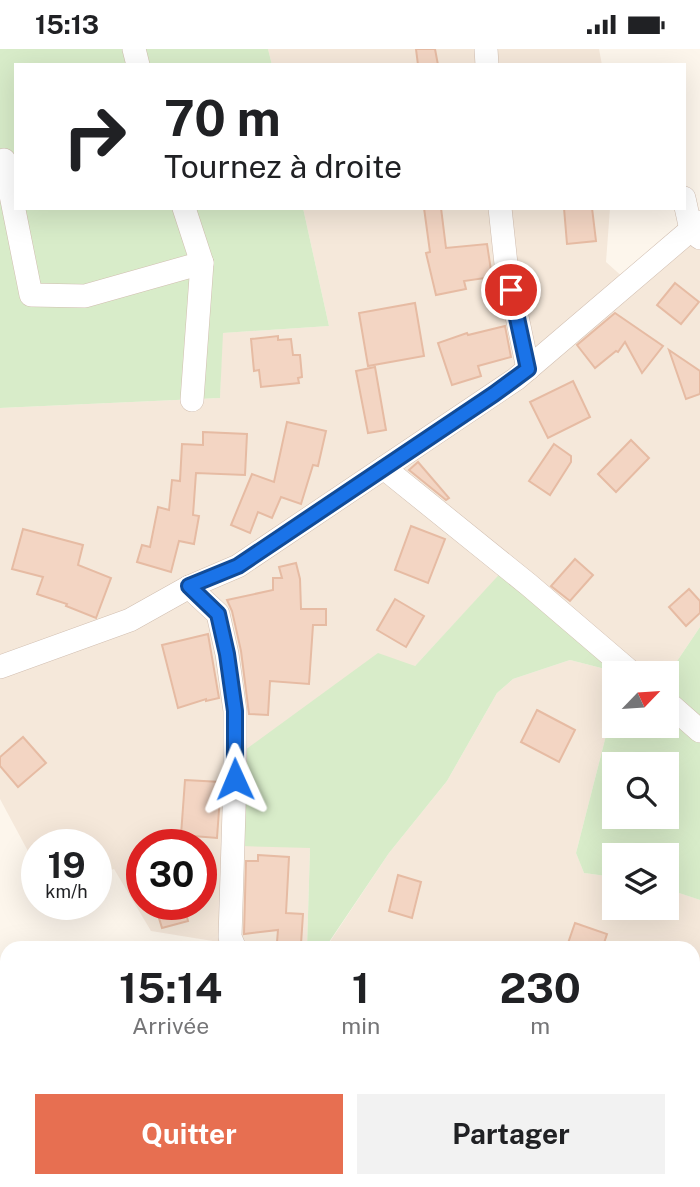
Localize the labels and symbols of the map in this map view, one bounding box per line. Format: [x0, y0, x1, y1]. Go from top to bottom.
pin [481, 260, 541, 320]
north arrow [602, 661, 679, 739]
position arrow [198, 742, 272, 816]
speed limit sign: 30 [126, 829, 217, 920]

